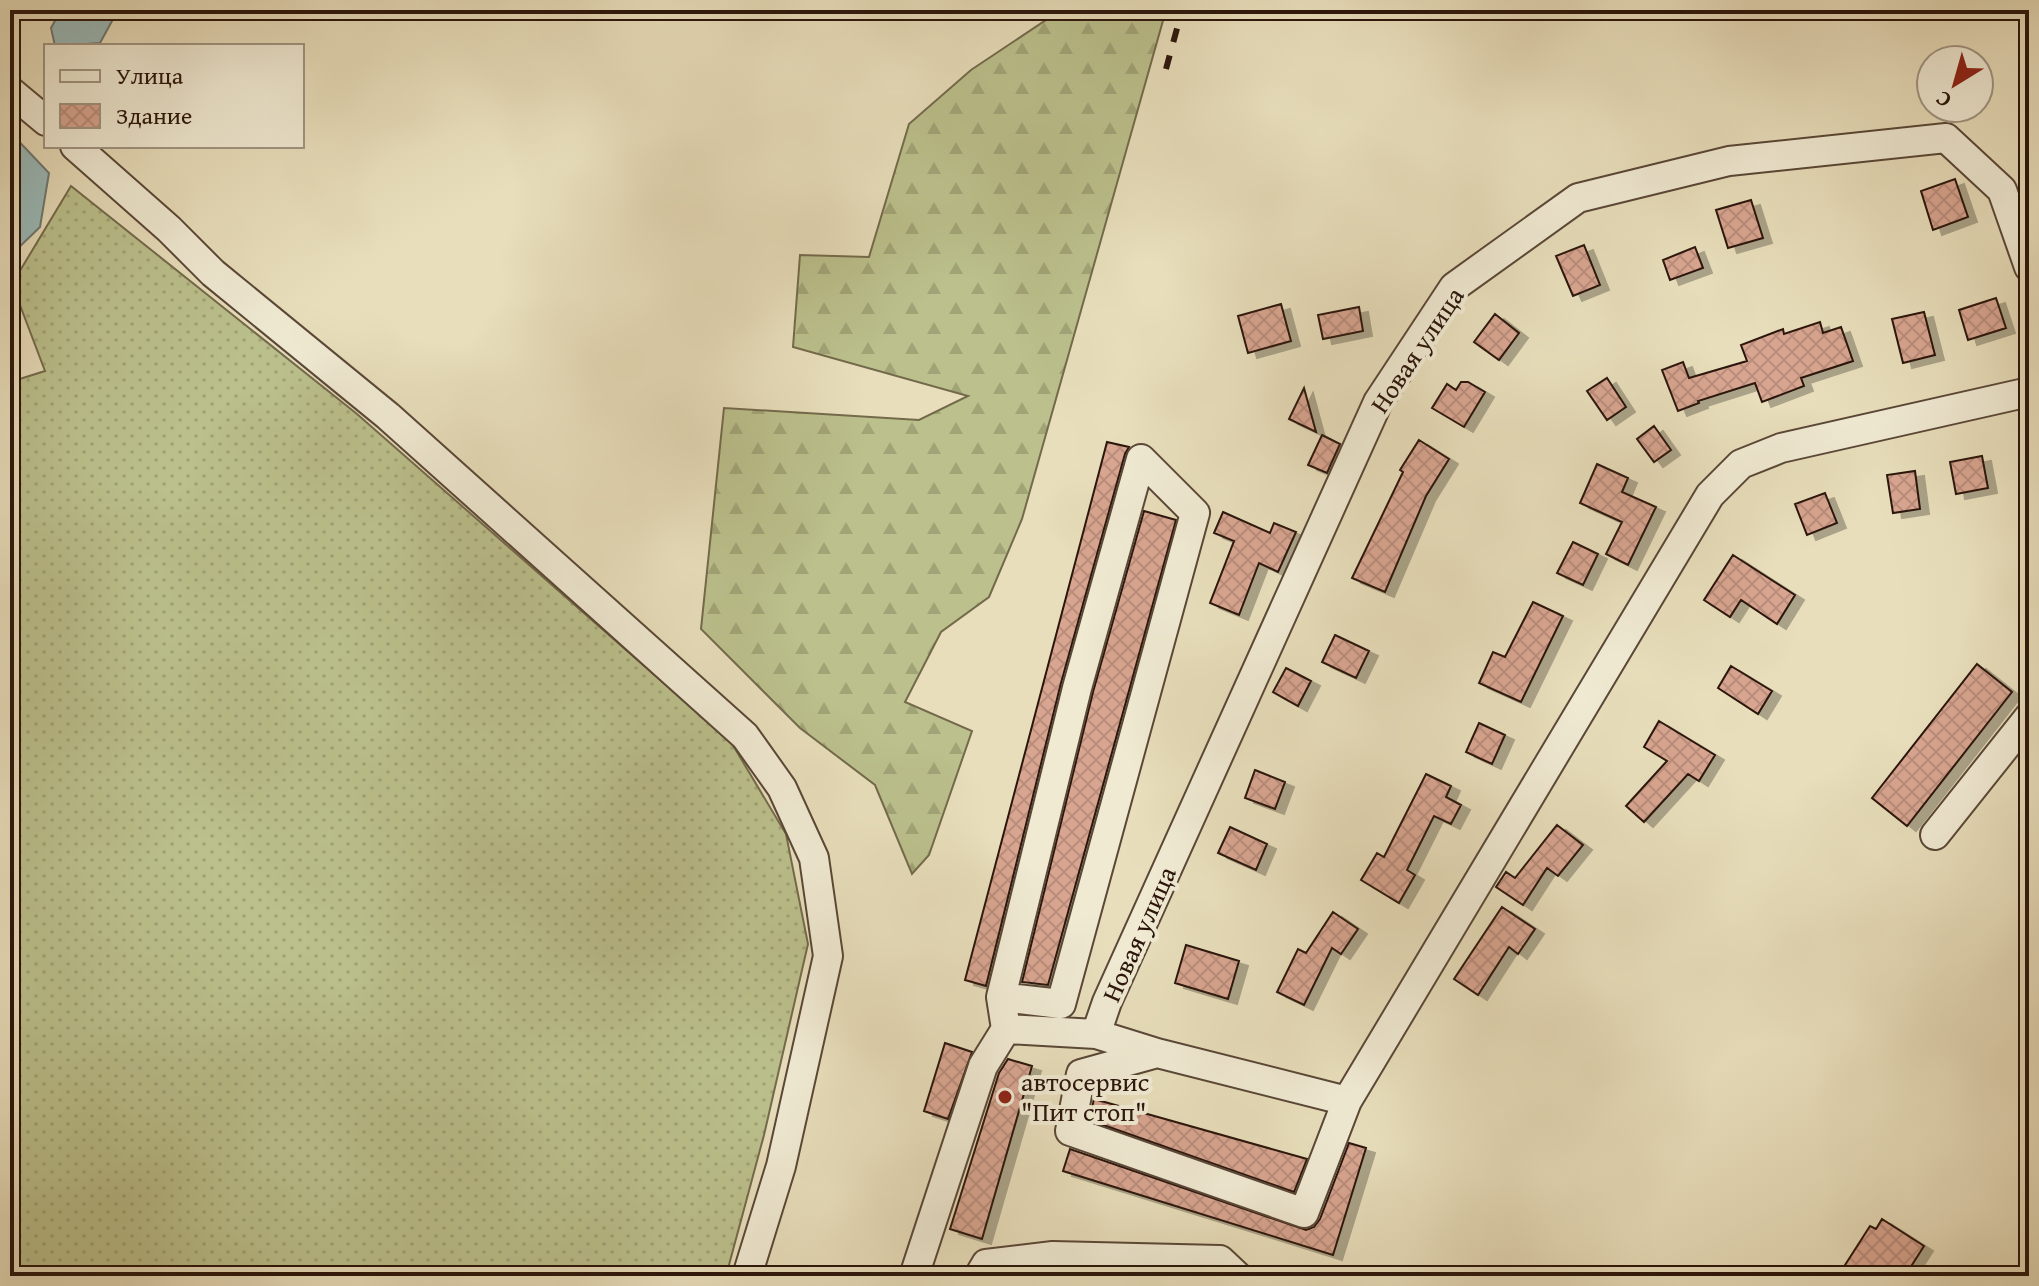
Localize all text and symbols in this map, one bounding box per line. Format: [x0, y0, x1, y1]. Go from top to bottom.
legend [44, 44, 304, 148]
north arrow [1915, 44, 1995, 124]
text: Улица [116, 58, 184, 93]
text: С [1928, 83, 1958, 116]
text: Здание [116, 98, 192, 133]
street label: Новая улица [1360, 278, 1474, 421]
street label: Новая улица [1091, 859, 1186, 1008]
place label: автосервис "Пит стоп" [1021, 1062, 1149, 1131]
marker: автосервис "Пит стоп" [996, 1088, 1014, 1106]

